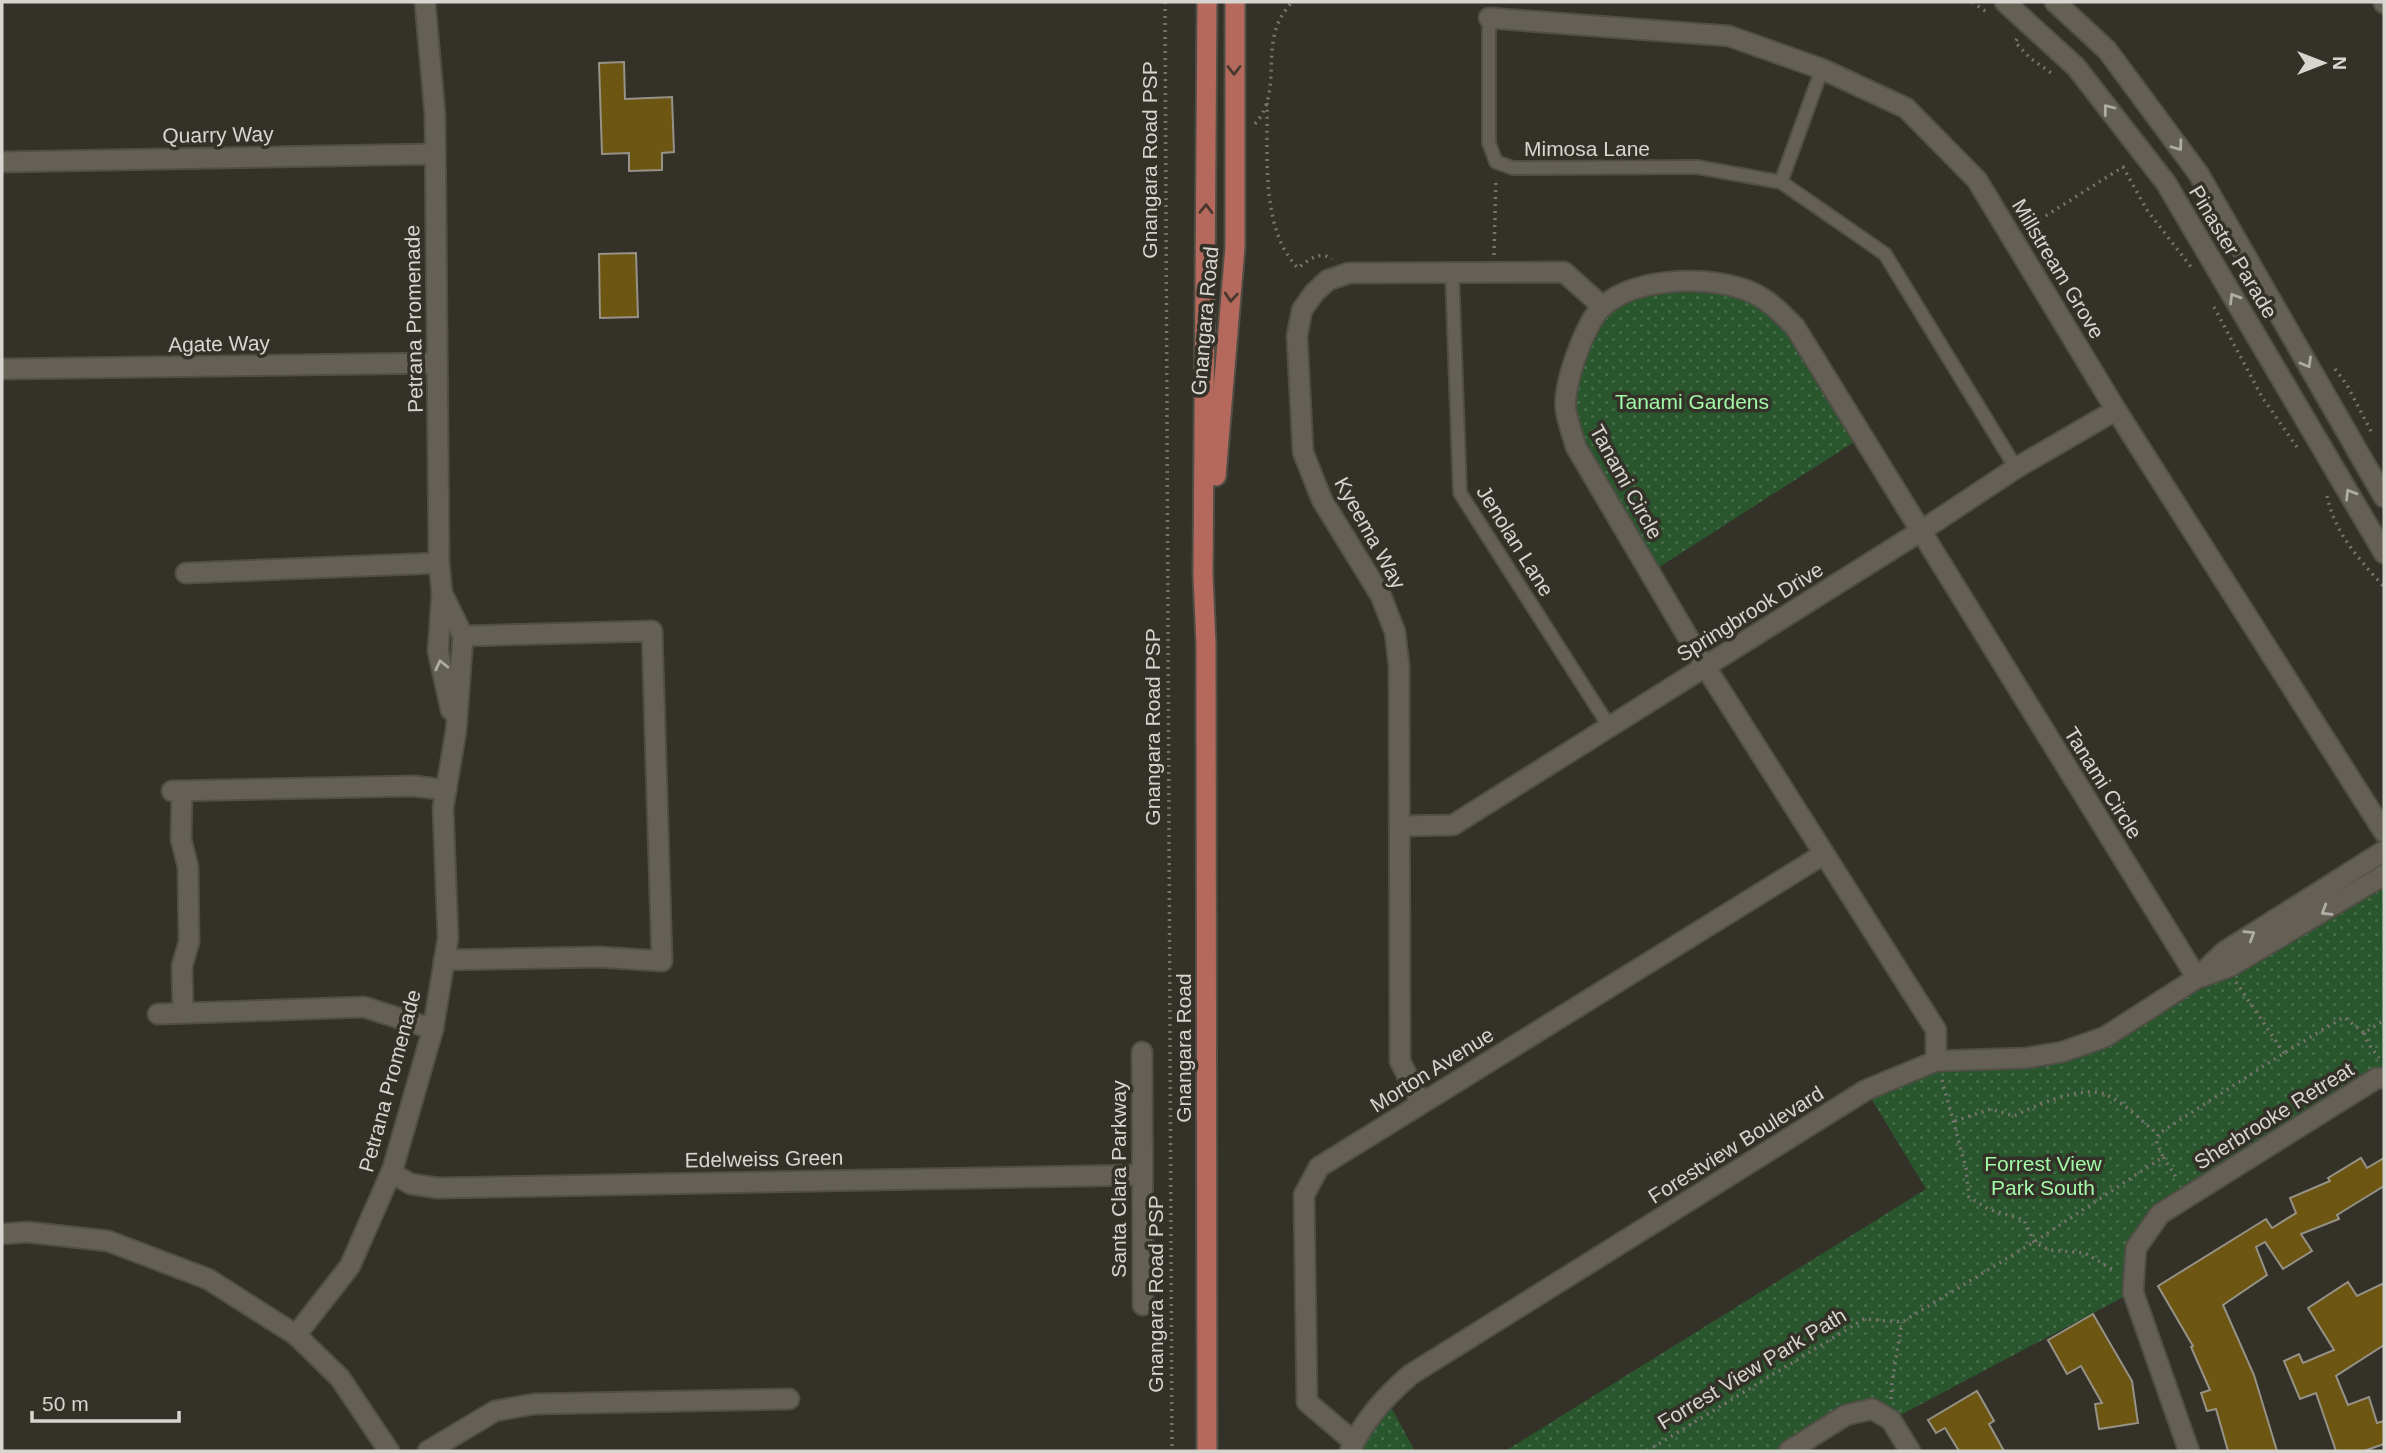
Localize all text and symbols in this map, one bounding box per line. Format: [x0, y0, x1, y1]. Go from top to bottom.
north arrow [2288, 28, 2358, 98]
text: N [2329, 56, 2350, 70]
street label: Gnangara Road PSP [1138, 61, 1161, 259]
one-way arrow [1226, 65, 1242, 76]
one-way arrow [2104, 104, 2117, 116]
street label: Quarry Way [162, 122, 274, 147]
street label: Mimosa Lane [1524, 137, 1650, 160]
one-way arrow [2170, 138, 2182, 151]
street label: Pinaster Parade [2185, 181, 2282, 322]
street label: Millstream Grove [2008, 195, 2109, 343]
one-way arrow [1198, 203, 1213, 214]
street label: Petrana Promenade [400, 225, 427, 413]
street label: Gnangara Road [1187, 246, 1222, 396]
one-way arrow [1224, 292, 1239, 303]
one-way arrow [2229, 292, 2242, 305]
street label: Agate Way [168, 331, 271, 356]
one-way arrow [2299, 355, 2312, 368]
park label: Tanami Gardens [1615, 390, 1769, 413]
street label: Tanami Circle [1586, 421, 1667, 543]
street label: Kyeema Way [1330, 473, 1411, 593]
street label: Jenolan Lane [1472, 481, 1559, 600]
one-way arrow [2345, 488, 2358, 501]
street label: Springbrook Drive [1672, 557, 1827, 666]
street label: Gnangara Road PSP [1141, 628, 1164, 826]
one-way arrow [435, 659, 449, 671]
street label: Tanami Circle [2060, 723, 2147, 843]
one-way arrow [2321, 902, 2334, 915]
one-way arrow [2242, 931, 2255, 944]
street label: Gnangara Road [1172, 973, 1195, 1123]
street label: Petrana Promenade [354, 987, 425, 1175]
street label: Morton Avenue [1366, 1022, 1498, 1117]
street label: Sherbrooke Retreat [2190, 1057, 2358, 1174]
street label: Santa Clara Parkway [1107, 1080, 1130, 1278]
street label: Forestview Boulevard [1644, 1081, 1827, 1208]
street label: Edelweiss Green [684, 1146, 844, 1171]
park label: Forrest View Park South [1984, 1152, 2103, 1199]
street label: Gnangara Road PSP [1144, 1195, 1167, 1393]
street label: Forrest View Park Path [1653, 1303, 1850, 1434]
scale bar [32, 1380, 178, 1424]
text: 50 m [42, 1392, 89, 1415]

